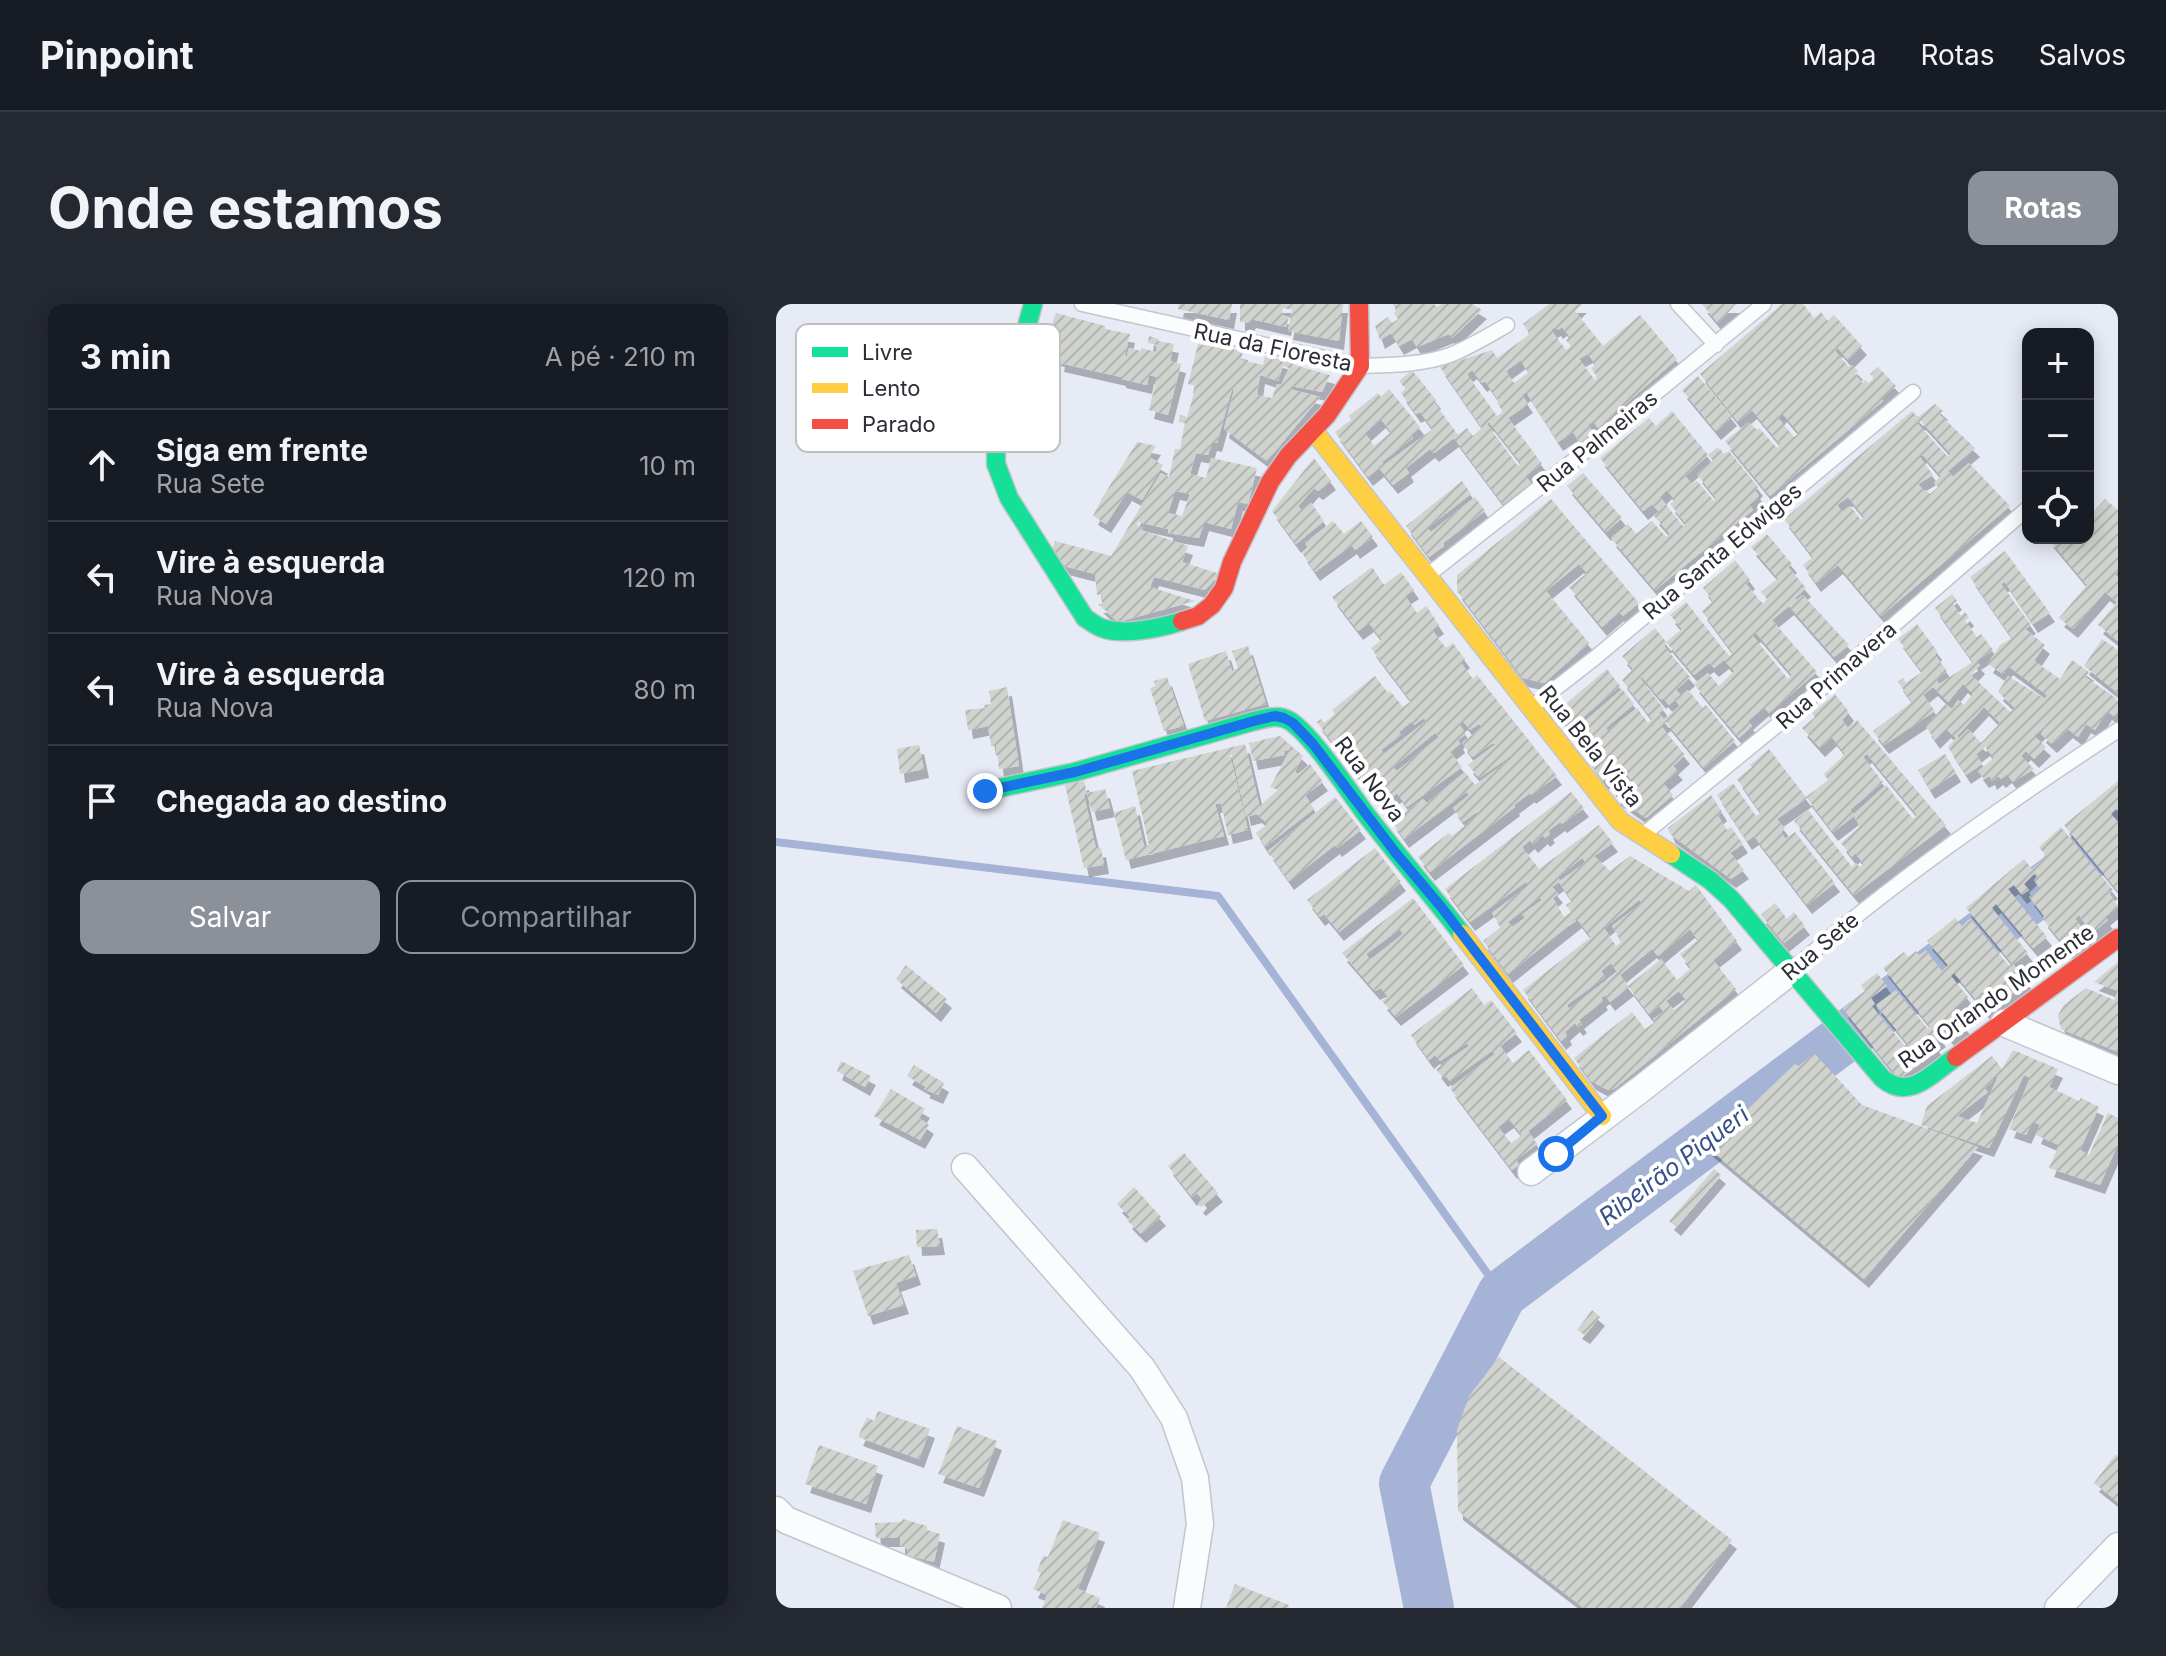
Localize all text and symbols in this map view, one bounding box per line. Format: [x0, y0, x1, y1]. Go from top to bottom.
text: Pinpoint [40, 32, 194, 78]
text: Mapa [1802, 38, 1876, 72]
text: Rotas [1920, 38, 1995, 72]
text: Salvos [2039, 38, 2126, 72]
button: Rotas [1968, 171, 2118, 245]
text: Onde estamos [48, 174, 443, 242]
street label: Rua da Floresta [1191, 318, 1355, 376]
legend [796, 324, 1060, 452]
map controls [2022, 328, 2094, 544]
button: + [2022, 328, 2094, 400]
text: 3 min [80, 336, 171, 377]
text: Livre [862, 339, 913, 365]
text: A pé · 210 m [545, 341, 696, 372]
text: Lento [862, 375, 920, 401]
street label: Rua Palmeiras [1532, 385, 1662, 497]
button: − [2022, 400, 2094, 472]
text: Parado [862, 411, 936, 437]
text: Siga em frente [156, 432, 368, 468]
icon: ahead [80, 443, 124, 487]
text: 10 m [639, 450, 696, 481]
text: Rua Sete [156, 468, 265, 499]
button: locate [2022, 472, 2094, 544]
street label: Rua Santa Edwiges [1637, 477, 1807, 625]
text: Vire à esquerda [156, 544, 385, 580]
icon: left [80, 555, 124, 599]
text: 120 m [623, 562, 696, 593]
text: Rua Nova [156, 580, 274, 611]
street label: Rua Primavera [1771, 616, 1901, 734]
text: Vire à esquerda [156, 656, 385, 692]
icon: left [80, 667, 124, 711]
text: 80 m [633, 674, 696, 705]
street label: Rua Bela Vista [1534, 680, 1648, 812]
text: Rua Nova [156, 692, 274, 723]
street label: Rua Nova [1330, 731, 1410, 827]
route end [967, 773, 1003, 809]
icon: arrive [80, 779, 124, 823]
text: Chegada ao destino [156, 783, 447, 819]
button: Salvar [80, 880, 380, 954]
button: Compartilhar [396, 880, 696, 954]
street label: Rua Sete [1776, 906, 1864, 986]
street label: Rua Orlando Momente [1893, 919, 2099, 1073]
water label: Ribeirão Piqueri [1593, 1099, 1755, 1231]
route start [1538, 1136, 1574, 1172]

